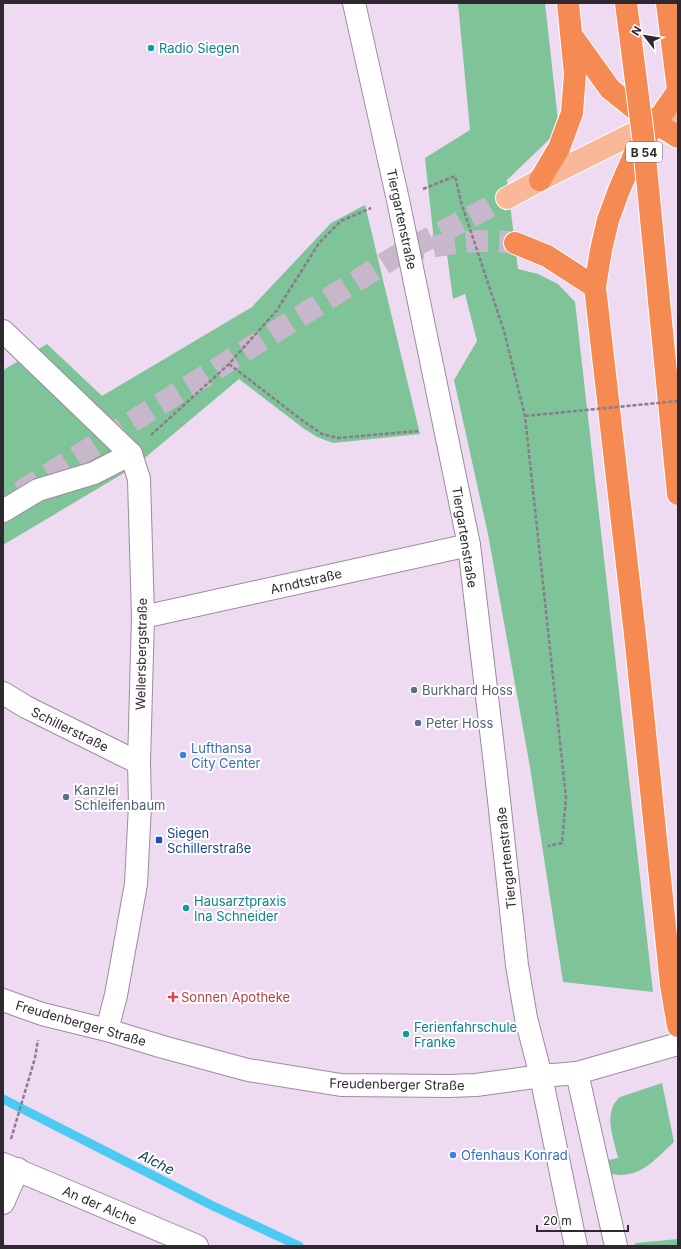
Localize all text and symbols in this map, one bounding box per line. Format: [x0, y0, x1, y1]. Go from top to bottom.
north arrow [625, 16, 665, 56]
text: N [628, 24, 645, 38]
place label: Radio Siegen [159, 40, 239, 56]
marker: Radio Siegen [146, 43, 156, 53]
road number: B 54 [626, 142, 662, 162]
street label: Tiergartenstraße [384, 167, 420, 271]
street label: Tiergartenstraße [449, 485, 481, 589]
street label: Arndtstraße [269, 565, 343, 597]
street label: Wellersbergstraße [132, 598, 150, 710]
place label: Burkhard Hoss [422, 682, 513, 698]
marker: Burkhard Hoss [409, 685, 419, 695]
street label: Schillerstraße [29, 703, 111, 755]
place label: Peter Hoss [426, 715, 493, 731]
marker: Peter Hoss [413, 718, 423, 728]
place label: Lufthansa City Center [191, 740, 261, 771]
marker: Lufthansa City Center [178, 750, 188, 760]
place label: Kanzlei Schleifenbaum [74, 782, 165, 813]
marker: Kanzlei Schleifenbaum [61, 792, 71, 802]
street label: Tiergartenstraße [493, 806, 519, 910]
place label: Siegen Schillerstraße [167, 825, 251, 856]
marker: Siegen Schillerstraße [154, 835, 164, 845]
place label: Hausarztpraxis Ina Schneider [194, 893, 287, 924]
marker: Hausarztpraxis Ina Schneider [181, 903, 191, 913]
place label: Sonnen Apotheke [181, 989, 290, 1005]
marker: Sonnen Apotheke [168, 992, 178, 1002]
street label: Freudenberger Straße [14, 997, 148, 1049]
place label: Ferienfahrschule Franke [414, 1019, 517, 1050]
marker: Ferienfahrschule Franke [401, 1029, 411, 1039]
street label: Freudenberger Straße [329, 1075, 465, 1093]
water label: Alche [136, 1145, 178, 1178]
place label: Ofenhaus Konrad [461, 1147, 568, 1163]
marker: Ofenhaus Konrad [448, 1150, 458, 1160]
street label: An der Alche [60, 1182, 140, 1228]
scale bar [537, 1207, 628, 1233]
text: 20 m [543, 1213, 572, 1228]

